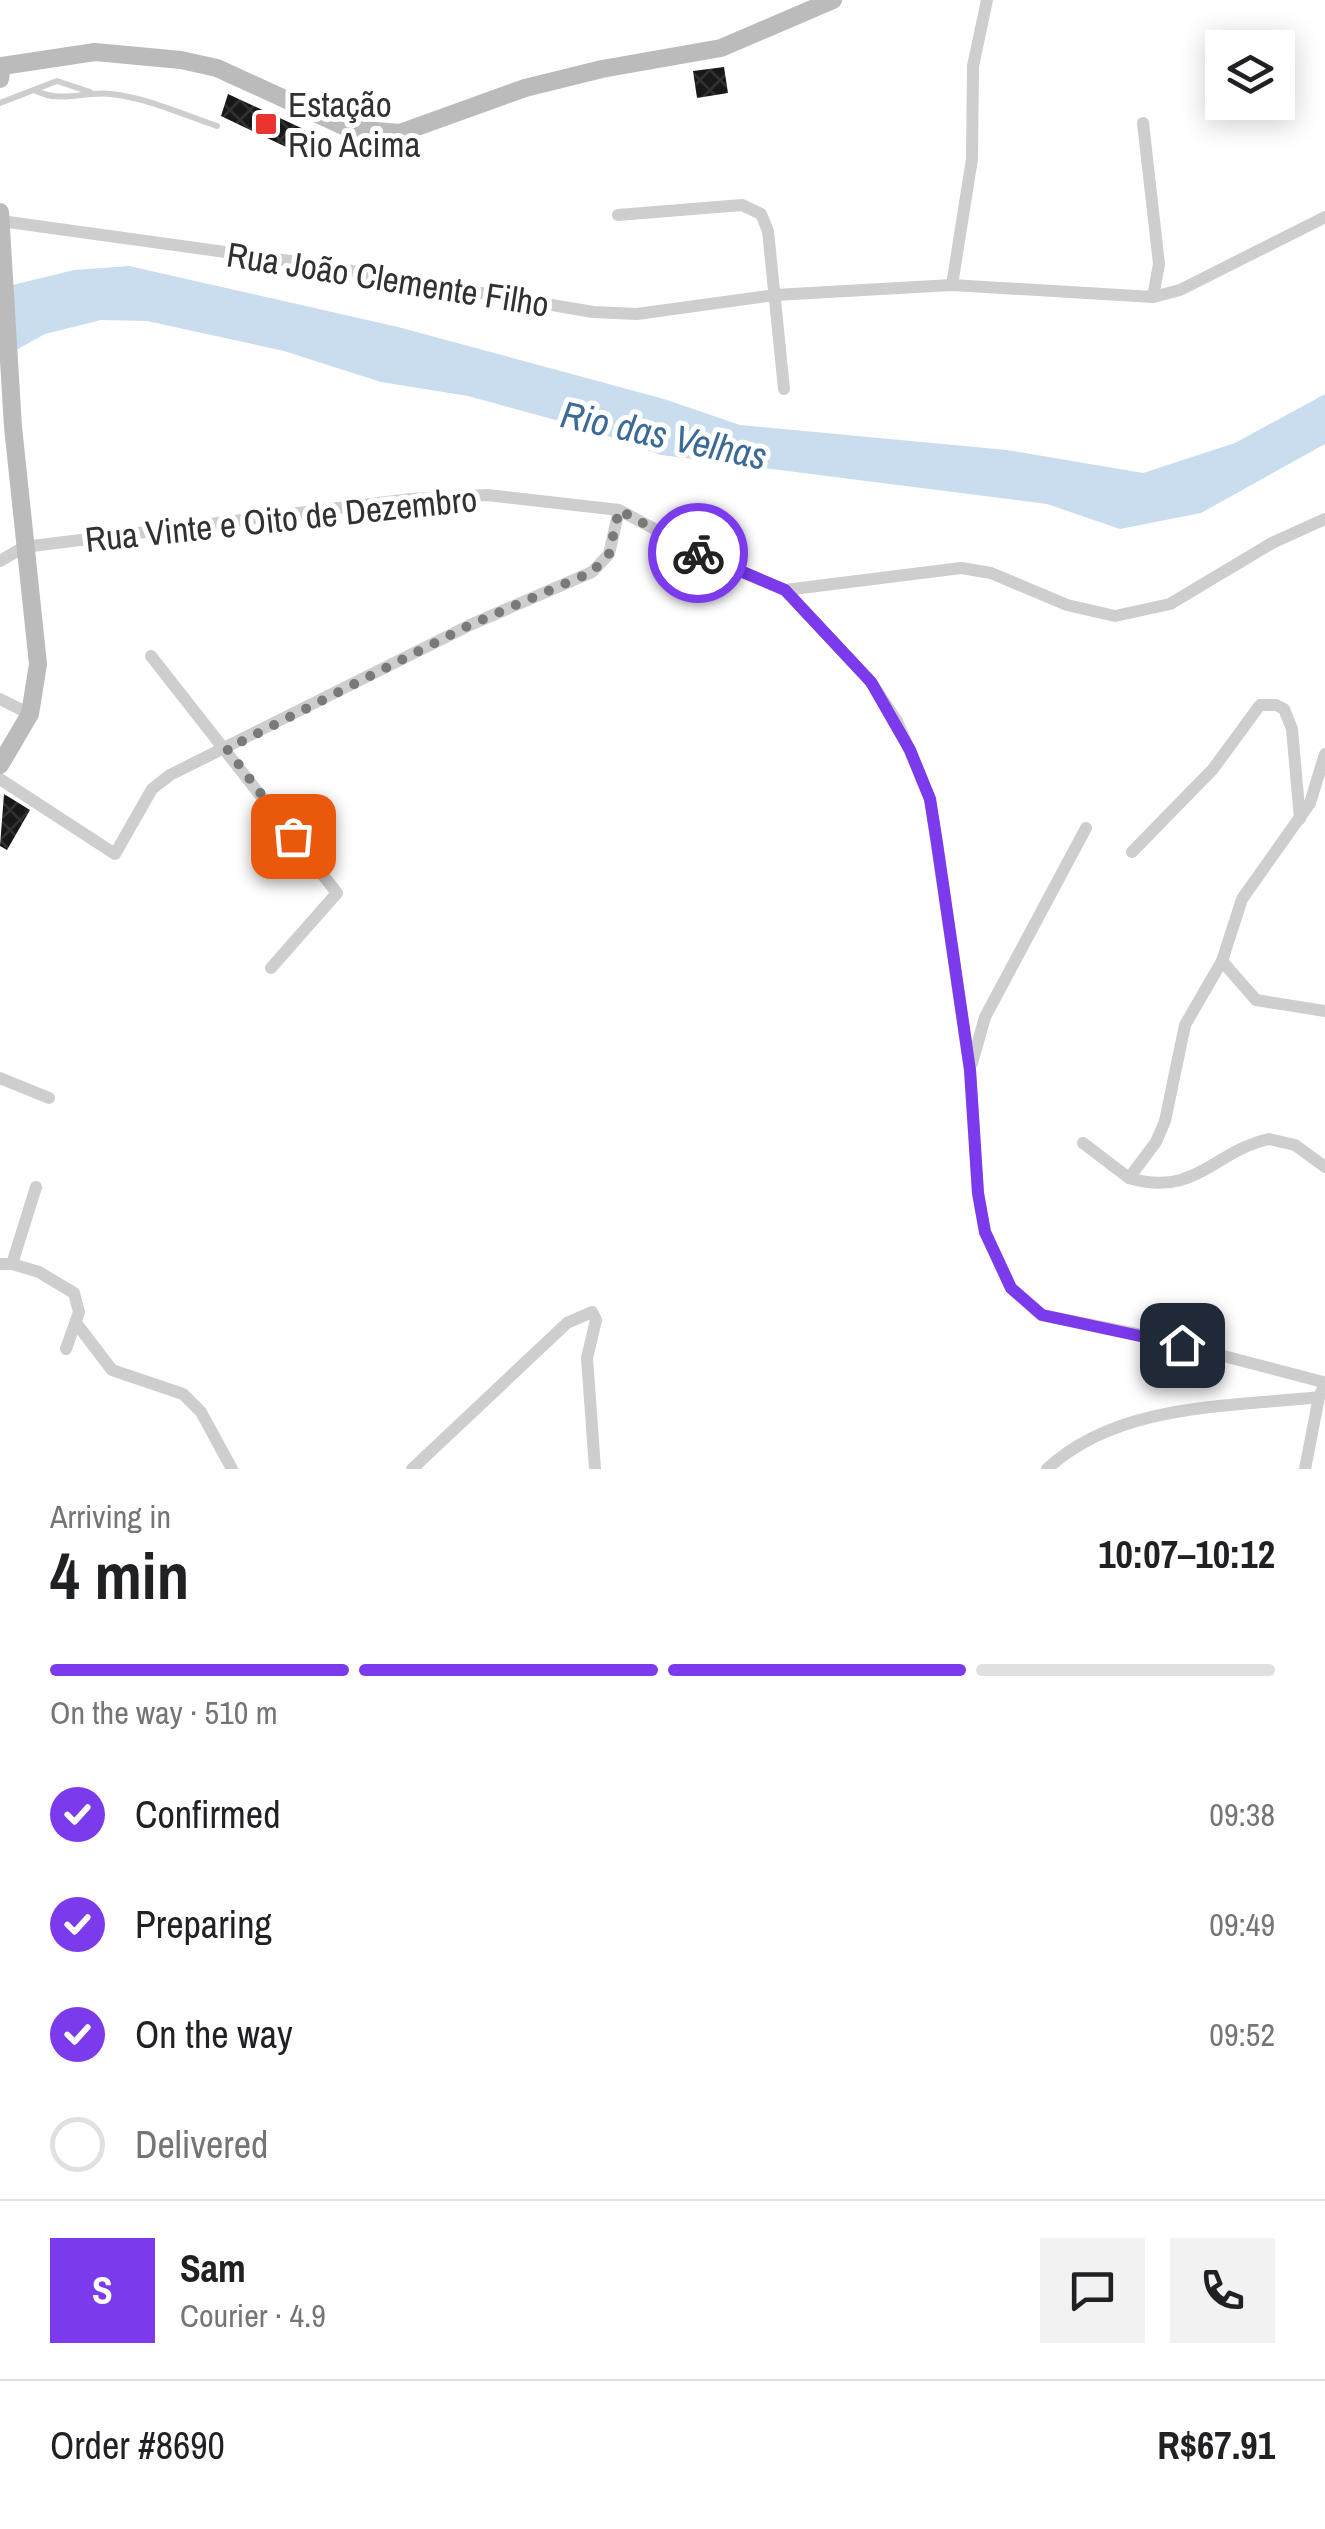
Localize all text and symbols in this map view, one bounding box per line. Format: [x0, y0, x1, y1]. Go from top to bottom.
map controls [1205, 30, 1295, 120]
button: layers [1205, 30, 1295, 120]
place label: Estação Rio Acima [288, 81, 420, 168]
marker: Estação Rio Acima [253, 111, 279, 137]
street label: Rua João Clemente Filho [224, 230, 552, 328]
water label: Rio das Velhas [556, 388, 772, 482]
street label: Rua Vinte e Oito de Dezembro [83, 475, 479, 563]
courier [648, 503, 748, 603]
icon: bike [671, 526, 726, 581]
pin [251, 794, 336, 879]
icon: bag [266, 809, 321, 864]
pin [1140, 1303, 1225, 1388]
icon: home [1155, 1318, 1210, 1373]
text: Arriving in [50, 1495, 171, 1538]
text: 10:07–10:12 [1098, 1529, 1275, 1580]
text: 4 min [50, 1532, 189, 1619]
text: On the way · 510 m [50, 1691, 278, 1734]
icon: check [50, 1787, 105, 1842]
text: Confirmed [135, 1789, 280, 1840]
text: 09:38 [1209, 1793, 1275, 1836]
icon: check [50, 1897, 105, 1952]
text: Preparing [135, 1899, 272, 1950]
text: 09:49 [1209, 1903, 1275, 1946]
icon: check [50, 2007, 105, 2062]
text: On the way [135, 2009, 293, 2060]
text: 09:52 [1209, 2013, 1275, 2056]
text: Delivered [135, 2119, 268, 2170]
button: chat [1040, 2238, 1145, 2343]
button: phone [1170, 2238, 1275, 2343]
text: Sam [180, 2243, 246, 2294]
text: S [92, 2265, 113, 2316]
text: Courier · 4.9 [180, 2294, 326, 2337]
text: Order #8690 [50, 2420, 225, 2471]
text: R$67.91 [1157, 2420, 1275, 2471]

